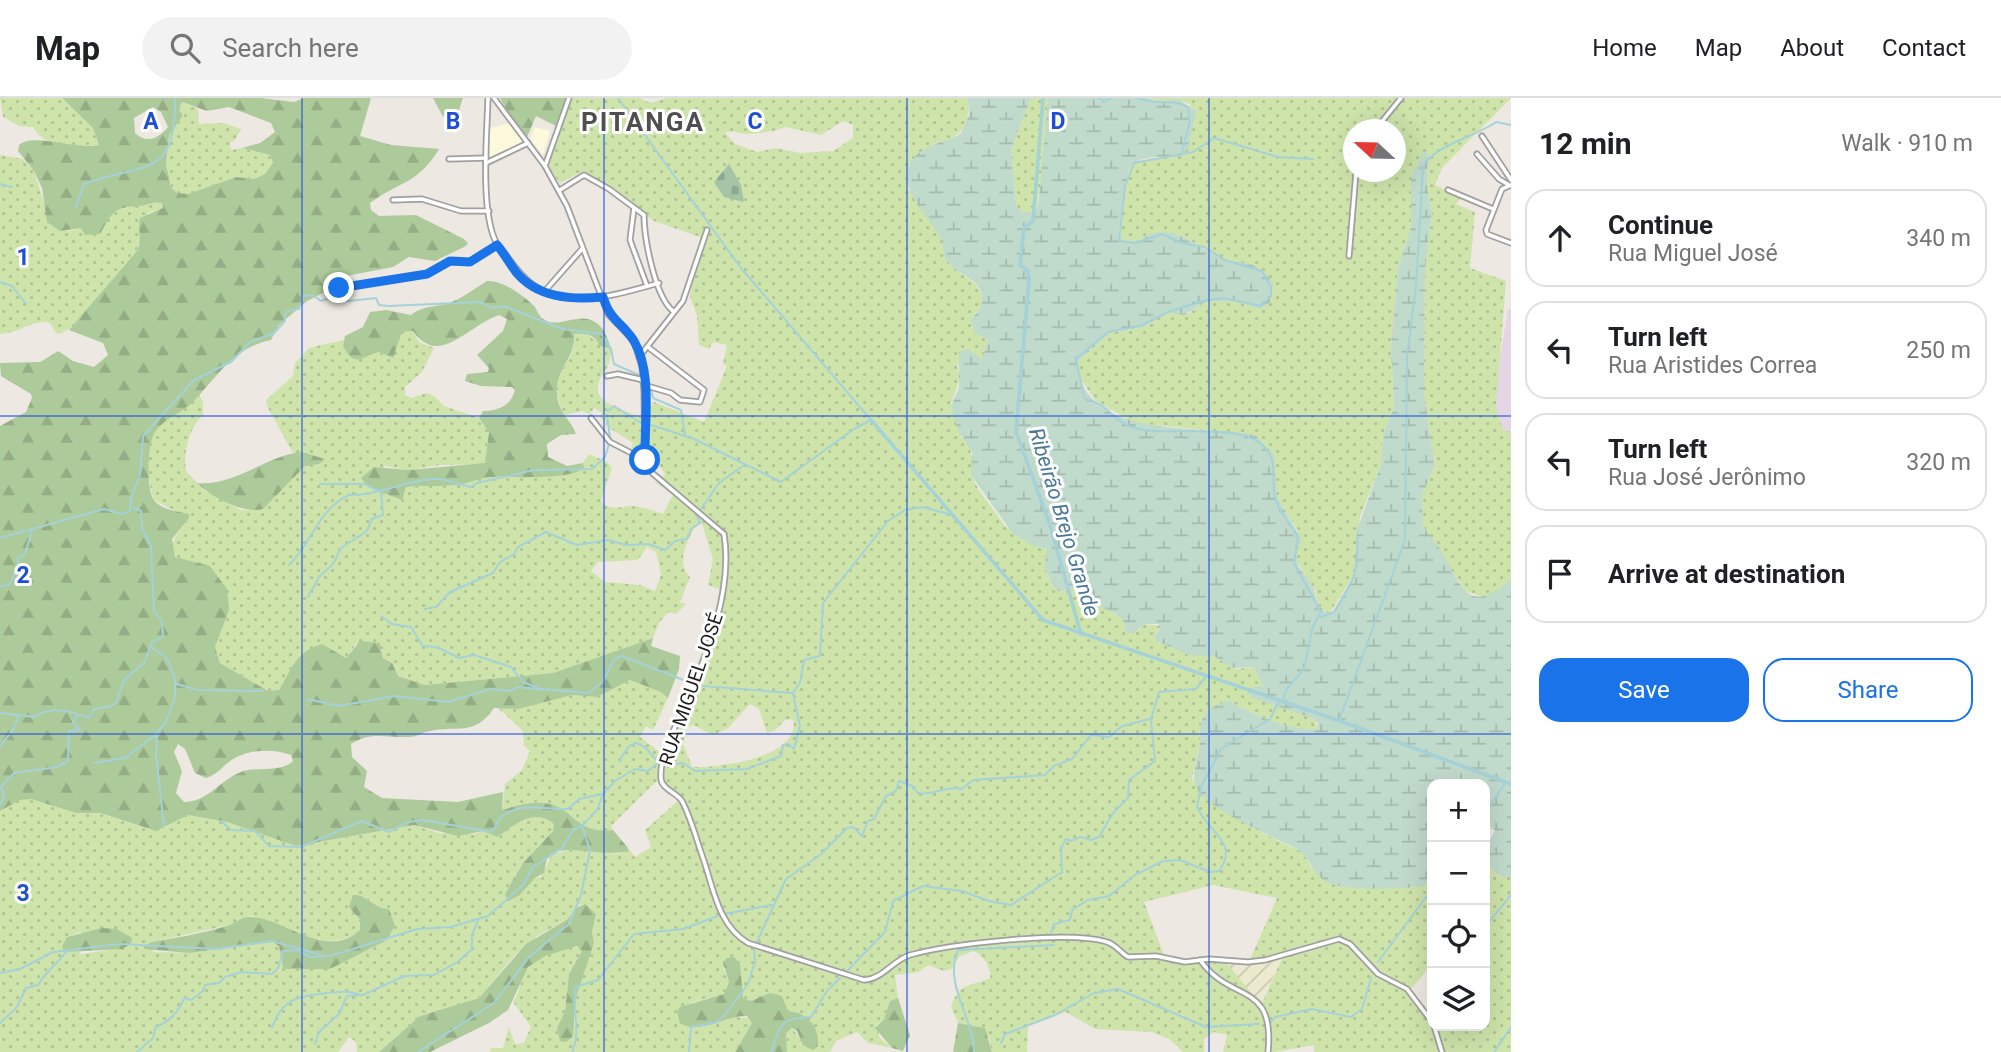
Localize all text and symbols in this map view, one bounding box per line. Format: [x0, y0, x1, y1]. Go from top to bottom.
search box [142, 17, 632, 80]
text: Map [35, 29, 100, 68]
icon: search [166, 29, 204, 67]
text: Search here [222, 33, 359, 63]
text: Home [1592, 34, 1657, 62]
text: Map [1695, 34, 1742, 62]
text: About [1780, 34, 1844, 62]
text: Contact [1882, 34, 1966, 62]
district label: PITANGA [581, 107, 705, 137]
text: A [143, 108, 159, 135]
text: B [446, 108, 460, 135]
text: C [747, 108, 763, 135]
text: D [1051, 108, 1065, 135]
north arrow [1343, 119, 1406, 182]
text: 12 min [1539, 126, 1632, 161]
text: Walk · 910 m [1841, 130, 1973, 157]
text: Continue [1608, 210, 1713, 240]
icon: ahead [1541, 219, 1579, 257]
text: 340 m [1906, 225, 1971, 252]
text: Rua Miguel José [1608, 240, 1778, 267]
text: 1 [16, 244, 30, 271]
route end [323, 272, 354, 303]
text: Turn left [1608, 322, 1707, 352]
icon: left [1541, 331, 1579, 369]
text: 250 m [1906, 337, 1971, 364]
text: Rua Aristides Correa [1608, 352, 1817, 379]
water label: Ribeirão Brejo Grande [1024, 425, 1104, 619]
text: Turn left [1608, 434, 1707, 464]
icon: left [1541, 443, 1579, 481]
route start [629, 444, 660, 475]
text: 320 m [1906, 449, 1971, 476]
text: Rua José Jerônimo [1608, 464, 1806, 491]
icon: arrive [1541, 555, 1579, 593]
text: Arrive at destination [1608, 559, 1845, 589]
text: 2 [16, 562, 30, 589]
street label: RUA MIGUEL JOSÉ [654, 610, 728, 768]
button: Save [1539, 658, 1749, 722]
button: Share [1763, 658, 1973, 722]
map controls [1427, 779, 1490, 1031]
button: + [1427, 779, 1490, 842]
button: − [1427, 842, 1490, 905]
text: 3 [16, 880, 30, 907]
button: locate [1427, 905, 1490, 968]
button: layers [1427, 968, 1490, 1031]

